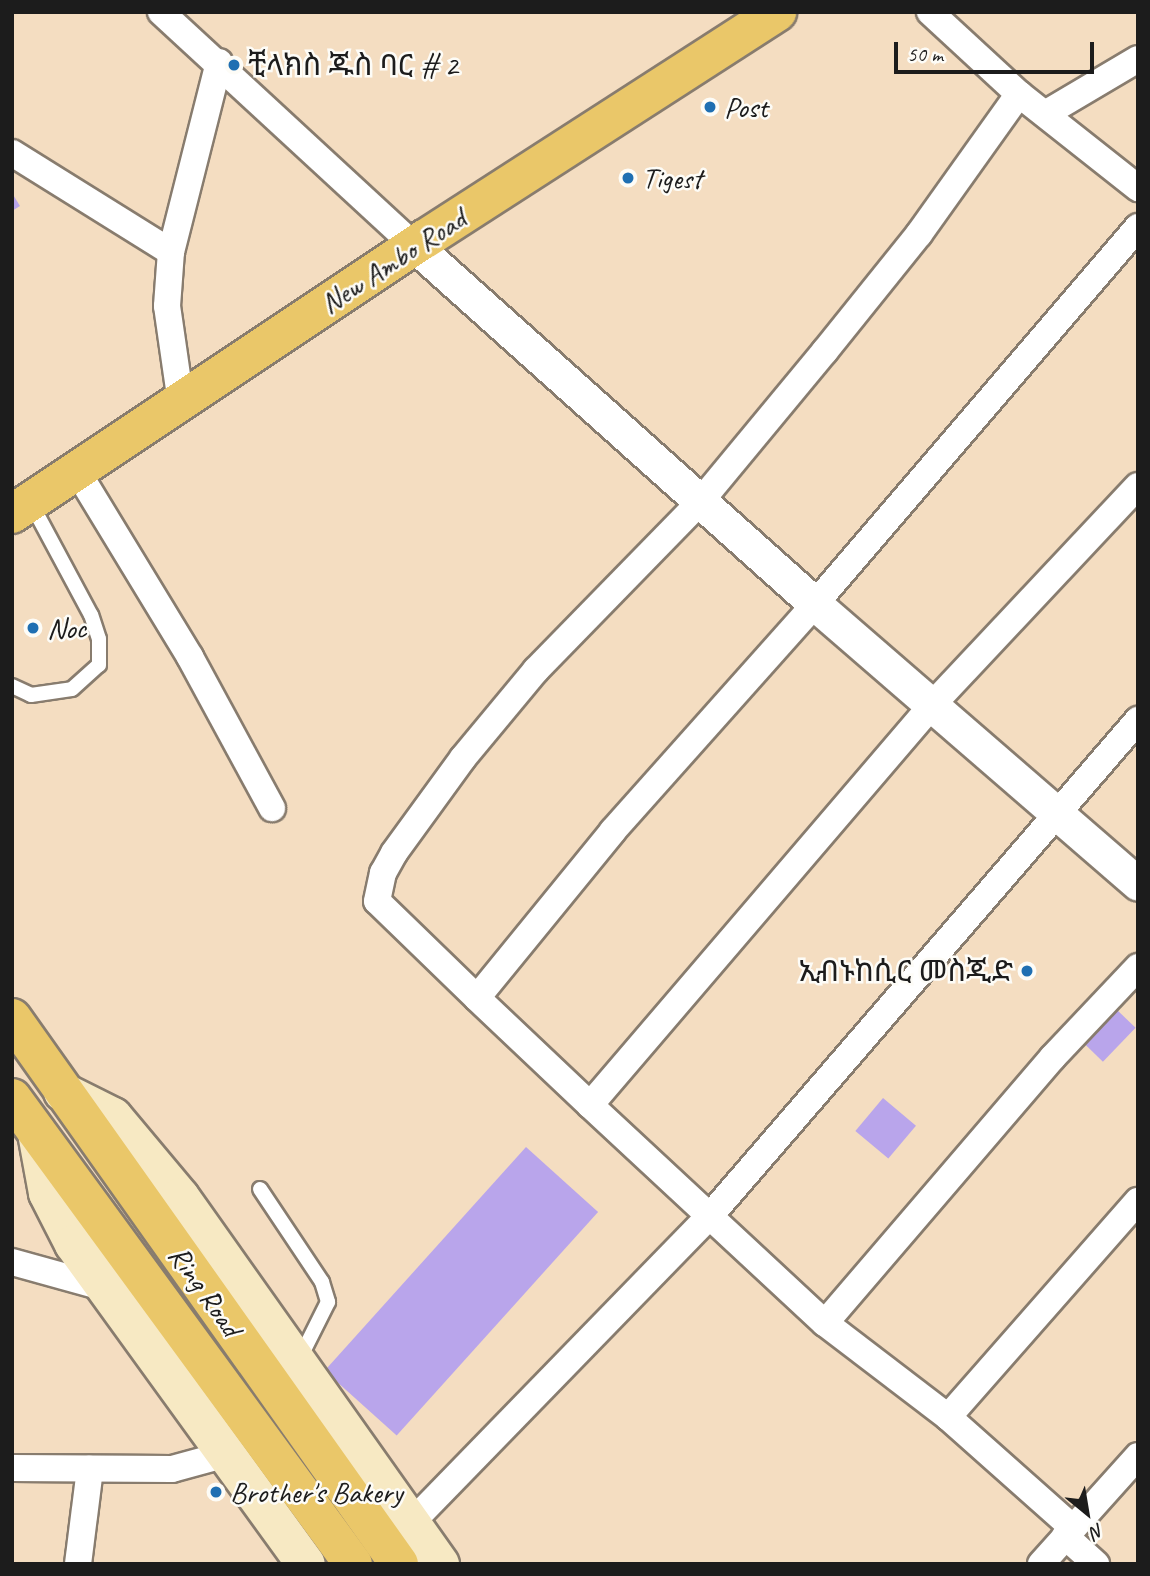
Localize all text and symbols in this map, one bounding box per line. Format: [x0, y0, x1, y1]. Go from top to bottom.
scale bar [898, 28, 1098, 72]
text: 50 m [907, 41, 943, 67]
place label: ቺላክስ ጁስ ባር # 2 [248, 47, 458, 83]
marker: ቺላክስ ጁስ ባር # 2 [226, 57, 242, 73]
place label: Post [724, 89, 768, 125]
marker: Post [702, 99, 718, 115]
place label: Tigest [642, 160, 702, 196]
marker: Tigest [620, 170, 636, 186]
street label: New Ambo Road [315, 201, 471, 321]
place label: Noc [47, 610, 86, 646]
marker: Noc [25, 620, 41, 636]
place label: ኢብኑከሲር መስጂድ [799, 953, 1013, 989]
marker: ኢብኑከሲር መስጂድ [1019, 963, 1035, 979]
street label: Ring Road [161, 1238, 249, 1344]
place label: Brother's Bakery [230, 1474, 403, 1510]
north arrow [1052, 1478, 1122, 1548]
marker: Brother's Bakery [208, 1484, 224, 1500]
text: N [1086, 1518, 1109, 1545]

